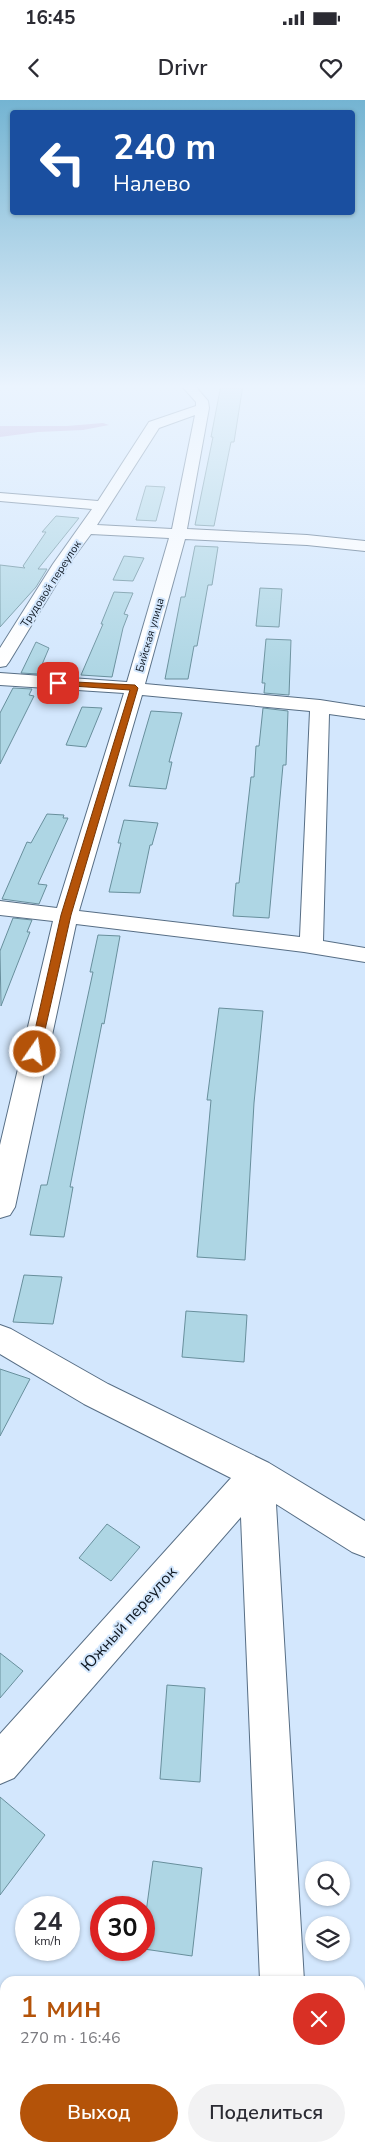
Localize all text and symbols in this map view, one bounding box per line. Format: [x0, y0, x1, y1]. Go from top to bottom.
text: 16:45 [25, 5, 75, 31]
text: Drivr [158, 53, 207, 83]
icon: back [20, 54, 48, 82]
icon: heart [317, 54, 345, 82]
text: 240 m [113, 124, 216, 171]
icon: left [30, 130, 95, 195]
text: Налево [113, 169, 191, 199]
street label: Трудовой переулок [17, 538, 85, 630]
street label: Бийская улица [132, 596, 168, 674]
pin [37, 662, 79, 704]
icon: arrive [44, 669, 72, 697]
position arrow [8, 1025, 60, 1077]
street label: Южный переулок [76, 1561, 182, 1676]
map controls [305, 1861, 350, 1961]
button: search [305, 1861, 350, 1906]
speed limit sign: 30 [90, 1896, 155, 1961]
text: 24 [32, 1905, 63, 1939]
button: layers [305, 1916, 350, 1961]
text: km/h [34, 1933, 61, 1949]
text: 1 мин [20, 1987, 102, 2028]
button: close [293, 1993, 345, 2045]
text: 270 m · 16:46 [20, 2027, 121, 2049]
button: Выход [20, 2084, 178, 2142]
button: Поделиться [188, 2084, 345, 2142]

